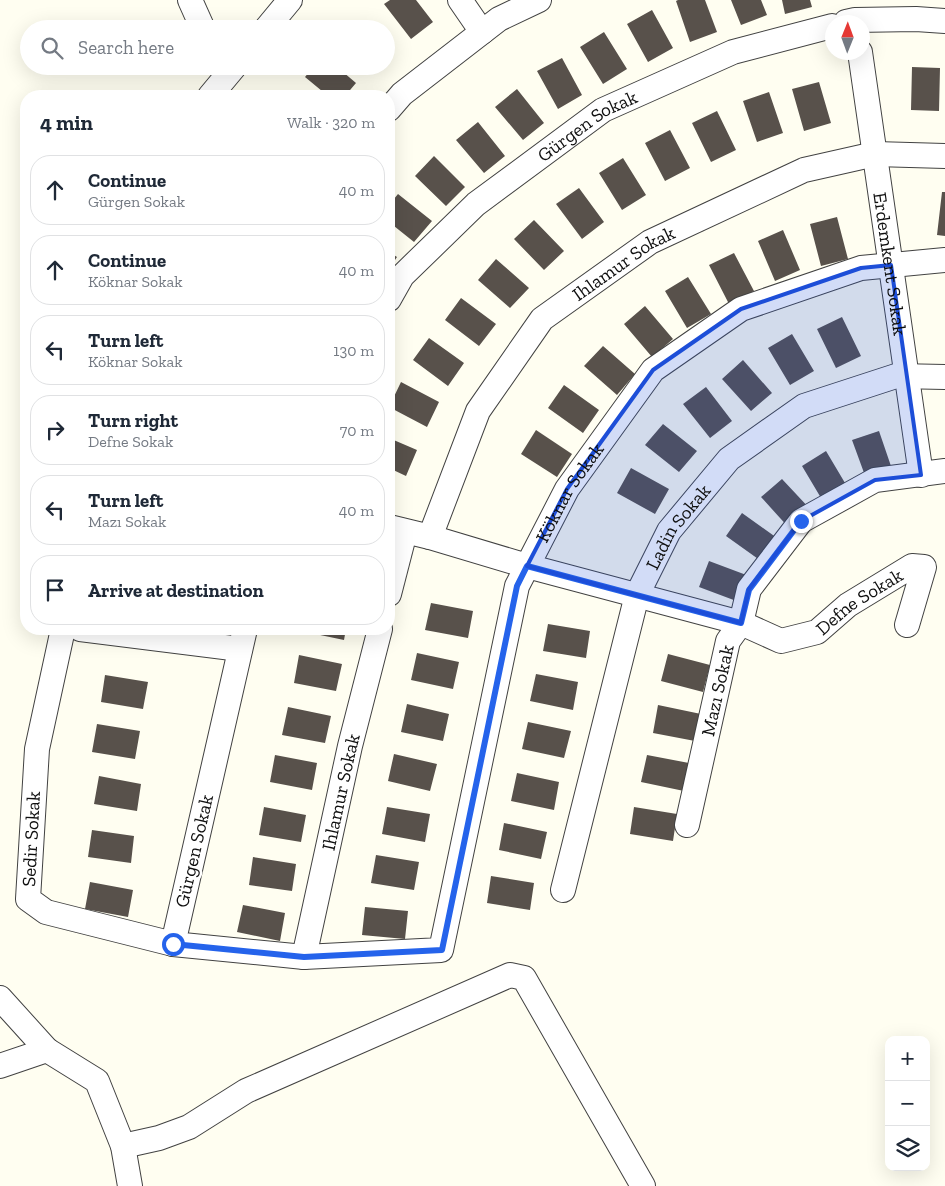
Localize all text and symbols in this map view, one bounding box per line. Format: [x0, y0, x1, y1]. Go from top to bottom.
north arrow [825, 15, 870, 60]
search box [20, 20, 395, 75]
icon: search [38, 34, 66, 62]
text: Search here [78, 36, 174, 59]
street label: Gürgen Sokak [532, 85, 641, 166]
text: 4 min [40, 110, 93, 135]
text: Walk · 320 m [287, 113, 375, 132]
text: Continue [88, 169, 166, 192]
icon: ahead [41, 176, 69, 204]
text: 40 m [339, 181, 374, 200]
street label: Erdemkent Sokak [869, 191, 912, 337]
text: Gürgen Sokak [88, 192, 185, 211]
street label: Ihlamur Sokak [568, 221, 678, 305]
text: Continue [88, 249, 166, 272]
icon: ahead [41, 256, 69, 284]
text: 40 m [339, 261, 374, 280]
text: Köknar Sokak [88, 272, 183, 291]
text: Turn left [88, 329, 163, 352]
icon: left [41, 336, 69, 364]
text: 130 m [333, 341, 374, 360]
text: Köknar Sokak [88, 352, 183, 371]
text: Turn right [88, 409, 178, 432]
icon: right [41, 416, 69, 444]
text: 70 m [340, 421, 374, 440]
text: Defne Sokak [88, 432, 173, 451]
street label: Köknar Sokak [530, 438, 608, 546]
street label: Ladin Sokak [640, 479, 715, 573]
text: Turn left [88, 489, 163, 512]
icon: left [41, 496, 69, 524]
text: 40 m [339, 501, 374, 520]
route end [790, 510, 813, 533]
text: Mazı Sokak [88, 512, 166, 531]
street label: Defne Sokak [811, 563, 907, 640]
icon: arrive [41, 576, 69, 604]
text: Arrive at destination [88, 579, 264, 602]
street label: Mazı Sokak [696, 642, 738, 738]
street label: Ihlamur Sokak [316, 731, 364, 852]
street label: Sedir Sokak [17, 791, 45, 887]
street label: Gürgen Sokak [170, 792, 218, 910]
route start [162, 933, 185, 956]
map controls [885, 1036, 930, 1171]
button: + [885, 1036, 930, 1081]
button: − [885, 1081, 930, 1126]
button: layers [885, 1126, 930, 1171]

